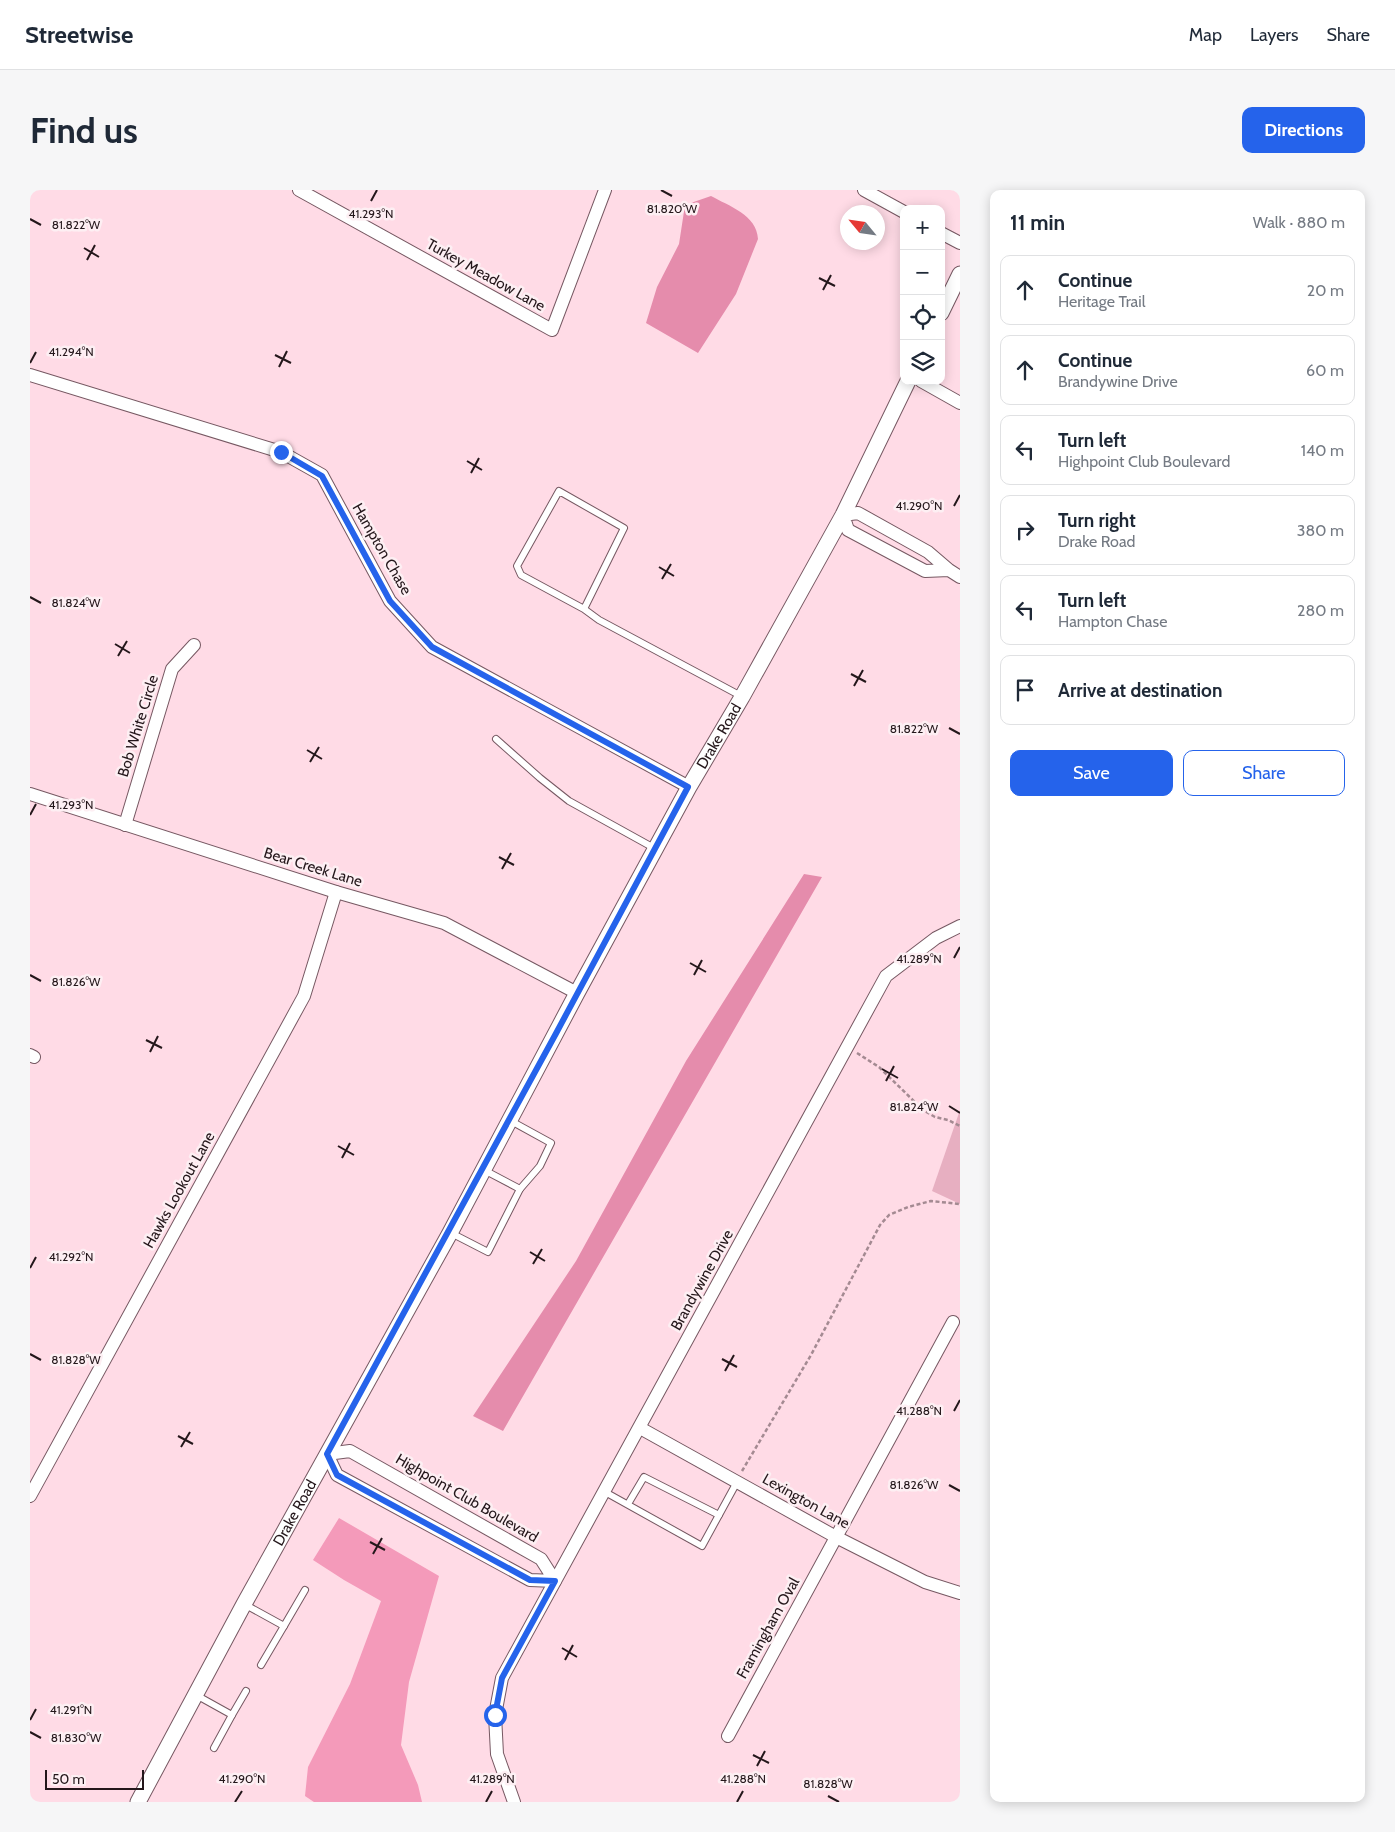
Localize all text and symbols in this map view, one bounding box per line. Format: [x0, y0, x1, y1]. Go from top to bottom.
text: Streetwise [25, 20, 133, 49]
text: Map [1189, 24, 1222, 46]
text: Layers [1250, 24, 1299, 46]
text: Share [1327, 24, 1370, 46]
button: Directions [1242, 107, 1365, 153]
text: Find us [30, 109, 138, 152]
text: 81.820°W [647, 201, 698, 216]
north arrow [840, 205, 885, 250]
map controls [900, 205, 945, 385]
button: + [900, 205, 945, 250]
text: 41.293°N [349, 206, 393, 221]
text: 11 min [1010, 210, 1065, 235]
text: Walk · 880 m [1253, 213, 1345, 232]
text: 81.822°W [52, 217, 101, 232]
street label: Turkey Meadow Lane [424, 235, 549, 315]
button: − [900, 250, 945, 295]
text: Continue [1058, 269, 1132, 292]
icon: ahead [1011, 276, 1039, 304]
text: 20 m [1307, 281, 1344, 300]
text: Heritage Trail [1058, 292, 1145, 311]
button: locate [900, 295, 945, 340]
button: layers [900, 340, 945, 385]
text: 41.294°N [48, 344, 94, 359]
text: Continue [1058, 349, 1132, 372]
icon: ahead [1011, 356, 1039, 384]
text: 60 m [1306, 361, 1344, 380]
text: Brandywine Drive [1058, 372, 1178, 391]
text: Turn left [1058, 429, 1126, 452]
icon: left [1011, 436, 1039, 464]
route end [270, 441, 293, 464]
text: 140 m [1301, 441, 1344, 460]
text: Highpoint Club Boulevard [1058, 452, 1230, 471]
text: 41.290°N [896, 498, 942, 513]
street label: Hampton Chase [349, 500, 416, 598]
text: Turn right [1058, 509, 1136, 532]
icon: right [1011, 516, 1039, 544]
text: 380 m [1297, 521, 1344, 540]
text: Drake Road [1058, 532, 1135, 551]
text: Turn left [1058, 589, 1126, 612]
text: 81.824°W [52, 595, 101, 610]
icon: left [1011, 596, 1039, 624]
text: 280 m [1297, 601, 1344, 620]
text: Hampton Chase [1058, 612, 1167, 631]
street label: Bob White Circle [114, 672, 162, 779]
icon: arrive [1011, 676, 1039, 704]
text: Arrive at destination [1058, 679, 1222, 702]
street label: Drake Road [693, 700, 745, 772]
text: 81.822°W [890, 721, 939, 736]
button: Save [1010, 750, 1173, 796]
button: Share [1183, 750, 1345, 796]
text: 41.293°N [49, 797, 93, 812]
street label: Bear Creek Lane [262, 844, 365, 891]
text: 41.289°N [896, 951, 942, 966]
text: 81.826°W [52, 974, 101, 989]
text: 81.824°W [890, 1099, 939, 1114]
street label: Hawks Lookout Lane [140, 1128, 219, 1251]
street label: Brandywine Drive [667, 1226, 737, 1333]
text: 41.292°N [49, 1249, 93, 1264]
text: 81.828°W [51, 1352, 101, 1367]
text: 41.288°N [896, 1403, 942, 1418]
street label: Highpoint Club Boulevard [393, 1450, 541, 1546]
street label: Lexington Lane [759, 1470, 853, 1533]
street label: Drake Road [269, 1477, 320, 1549]
text: 81.826°W [890, 1477, 939, 1492]
street label: Framingham Oval [733, 1574, 803, 1682]
text: 41.291°N [50, 1702, 92, 1717]
route start [484, 1704, 507, 1727]
text: 81.830°W [51, 1730, 102, 1745]
scale bar [45, 1767, 144, 1790]
text: 50 m [52, 1770, 85, 1788]
text: 41.290°N [219, 1771, 265, 1786]
text: 41.289°N [469, 1771, 515, 1786]
text: 41.288°N [720, 1771, 766, 1786]
text: 81.828°W [803, 1776, 853, 1791]

